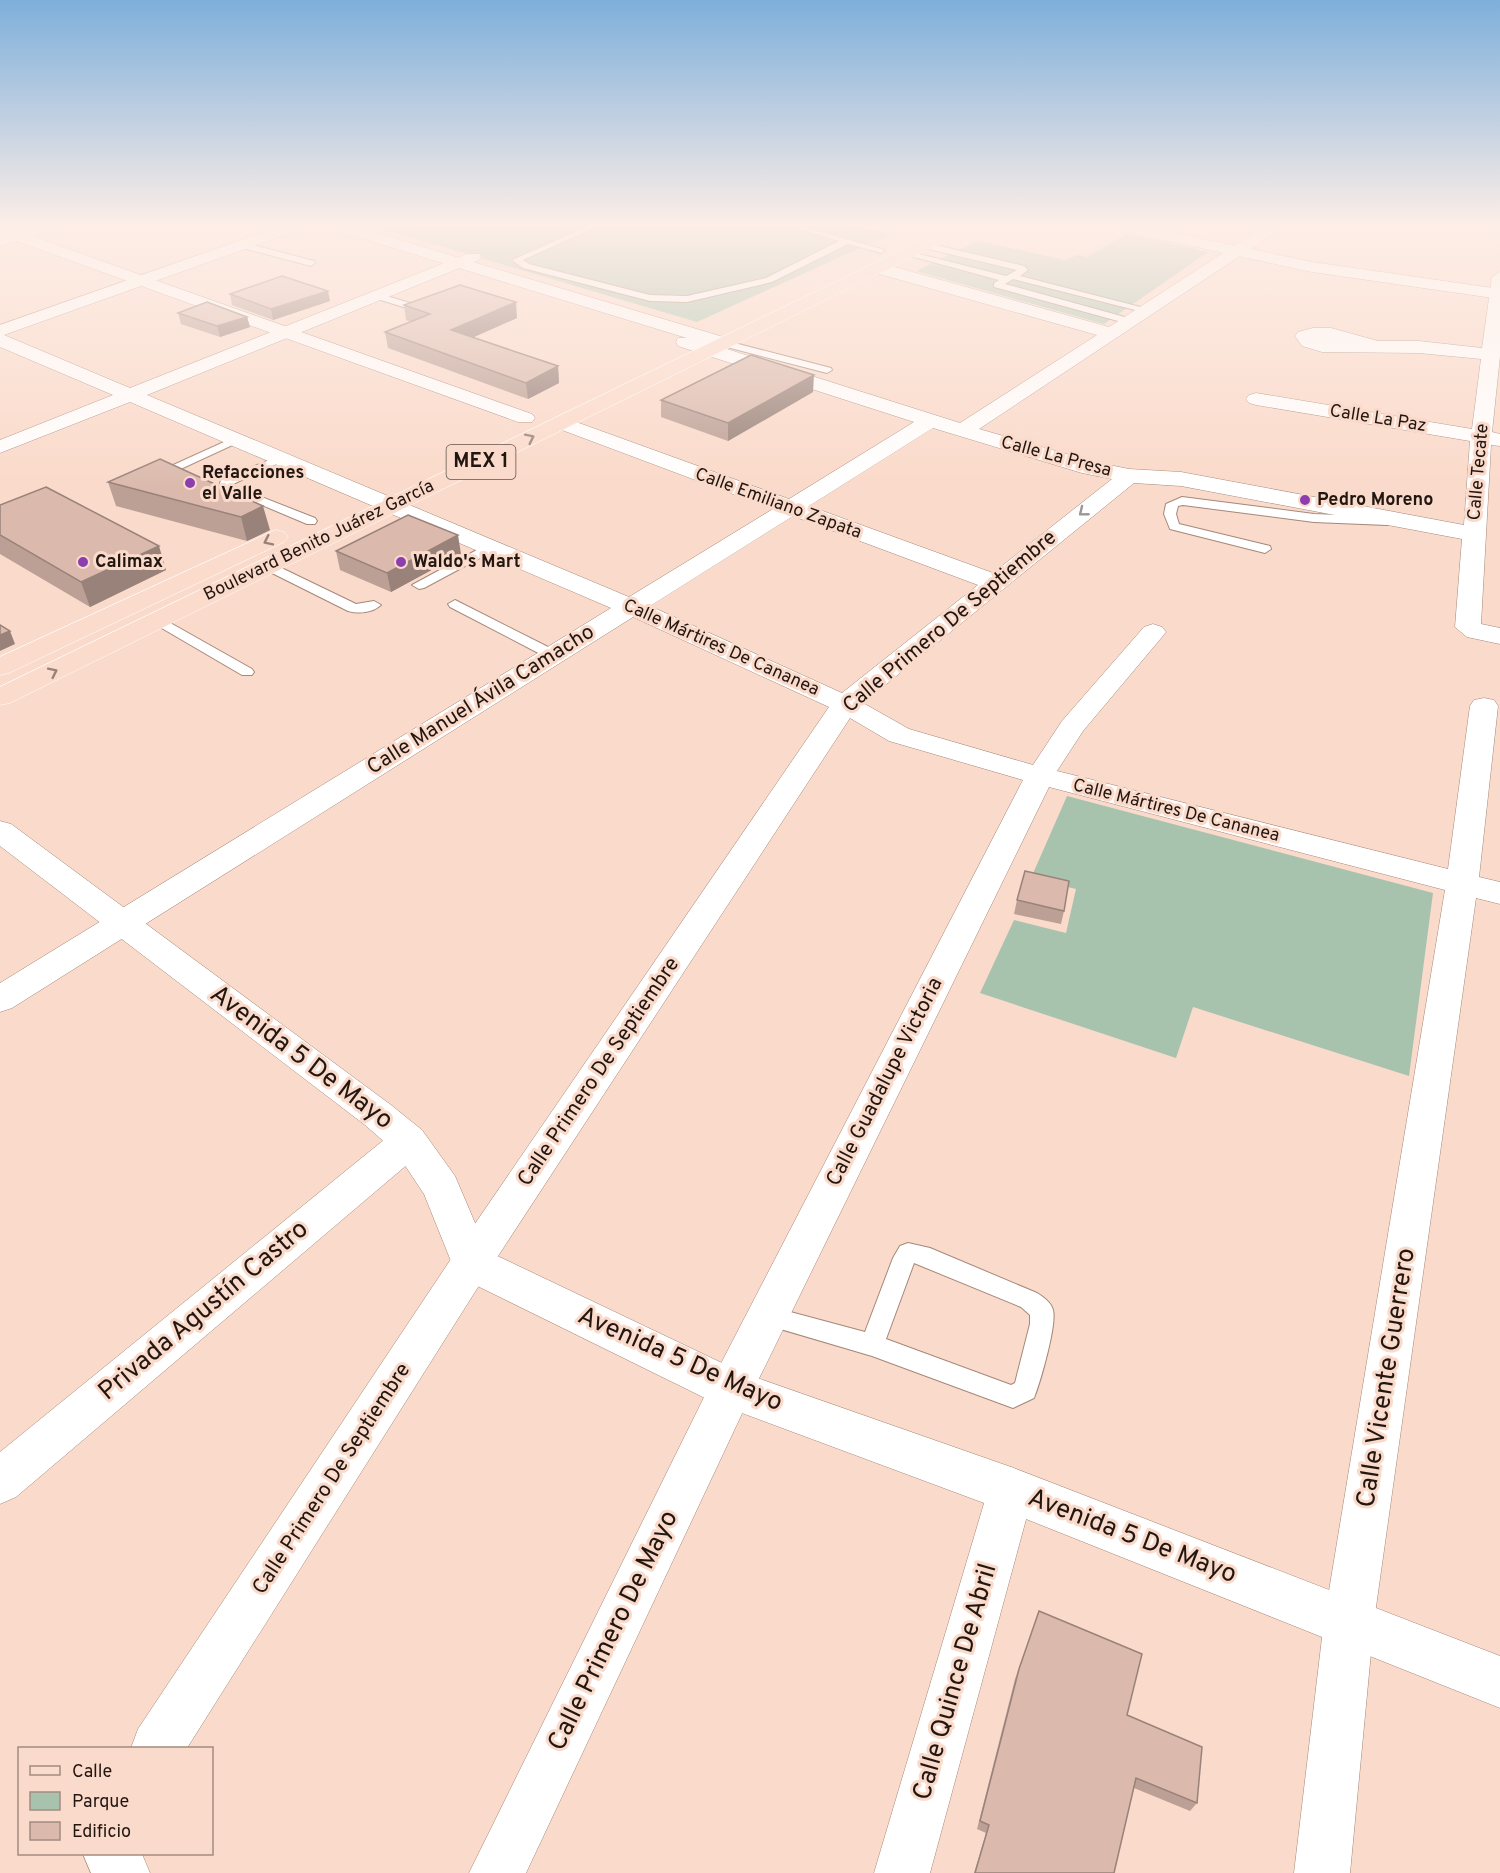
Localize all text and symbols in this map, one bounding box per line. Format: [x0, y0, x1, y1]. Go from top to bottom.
street label: Calle La Paz [1328, 400, 1428, 438]
street label: Calle Tecate [1463, 423, 1495, 521]
street label: Calle La Presa [998, 431, 1114, 483]
one-way arrow [523, 434, 534, 446]
road number: MEX 1 [446, 445, 516, 479]
place label: Refacciones el Valle [202, 462, 304, 506]
street label: Calle Emiliano Zapata [691, 463, 865, 545]
street label: Boulevard Benito Juárez García [200, 475, 438, 607]
marker: Refacciones el Valle [183, 476, 197, 490]
place label: Pedro Moreno [1317, 489, 1433, 512]
marker: Pedro Moreno [1298, 493, 1312, 507]
one-way arrow [1079, 505, 1090, 516]
street label: Calle Primero De Septiembre [838, 525, 1062, 719]
one-way arrow [264, 533, 275, 545]
place label: Calimax [95, 551, 163, 574]
place label: Waldo's Mart [413, 551, 521, 574]
marker: Calimax [76, 555, 90, 569]
marker: Waldo's Mart [394, 555, 408, 569]
street label: Calle Mártires De Cananea [619, 594, 823, 702]
street label: Calle Manuel Ávila Camacho [362, 618, 600, 781]
one-way arrow [46, 667, 57, 679]
street label: Calle Mártires De Cananea [1070, 774, 1282, 848]
street label: Calle Primero De Septiembre [512, 952, 686, 1192]
street label: Calle Guadalupe Victoria [821, 973, 949, 1191]
street label: Avenida 5 De Mayo [203, 978, 399, 1138]
street label: Privada Agustín Castro [92, 1213, 316, 1409]
street label: Calle Vicente Guerrero [1350, 1246, 1424, 1510]
street label: Avenida 5 De Mayo [572, 1300, 788, 1420]
street label: Calle Primero De Septiembre [247, 1358, 417, 1600]
street label: Avenida 5 De Mayo [1023, 1482, 1241, 1592]
street label: Calle Primero De Mayo [541, 1505, 687, 1757]
street label: Calle Quince De Abril [906, 1560, 1006, 1804]
legend [18, 1747, 213, 1855]
text: Calle [72, 1761, 112, 1784]
text: Parque [72, 1791, 129, 1814]
text: Edificio [72, 1821, 131, 1844]

